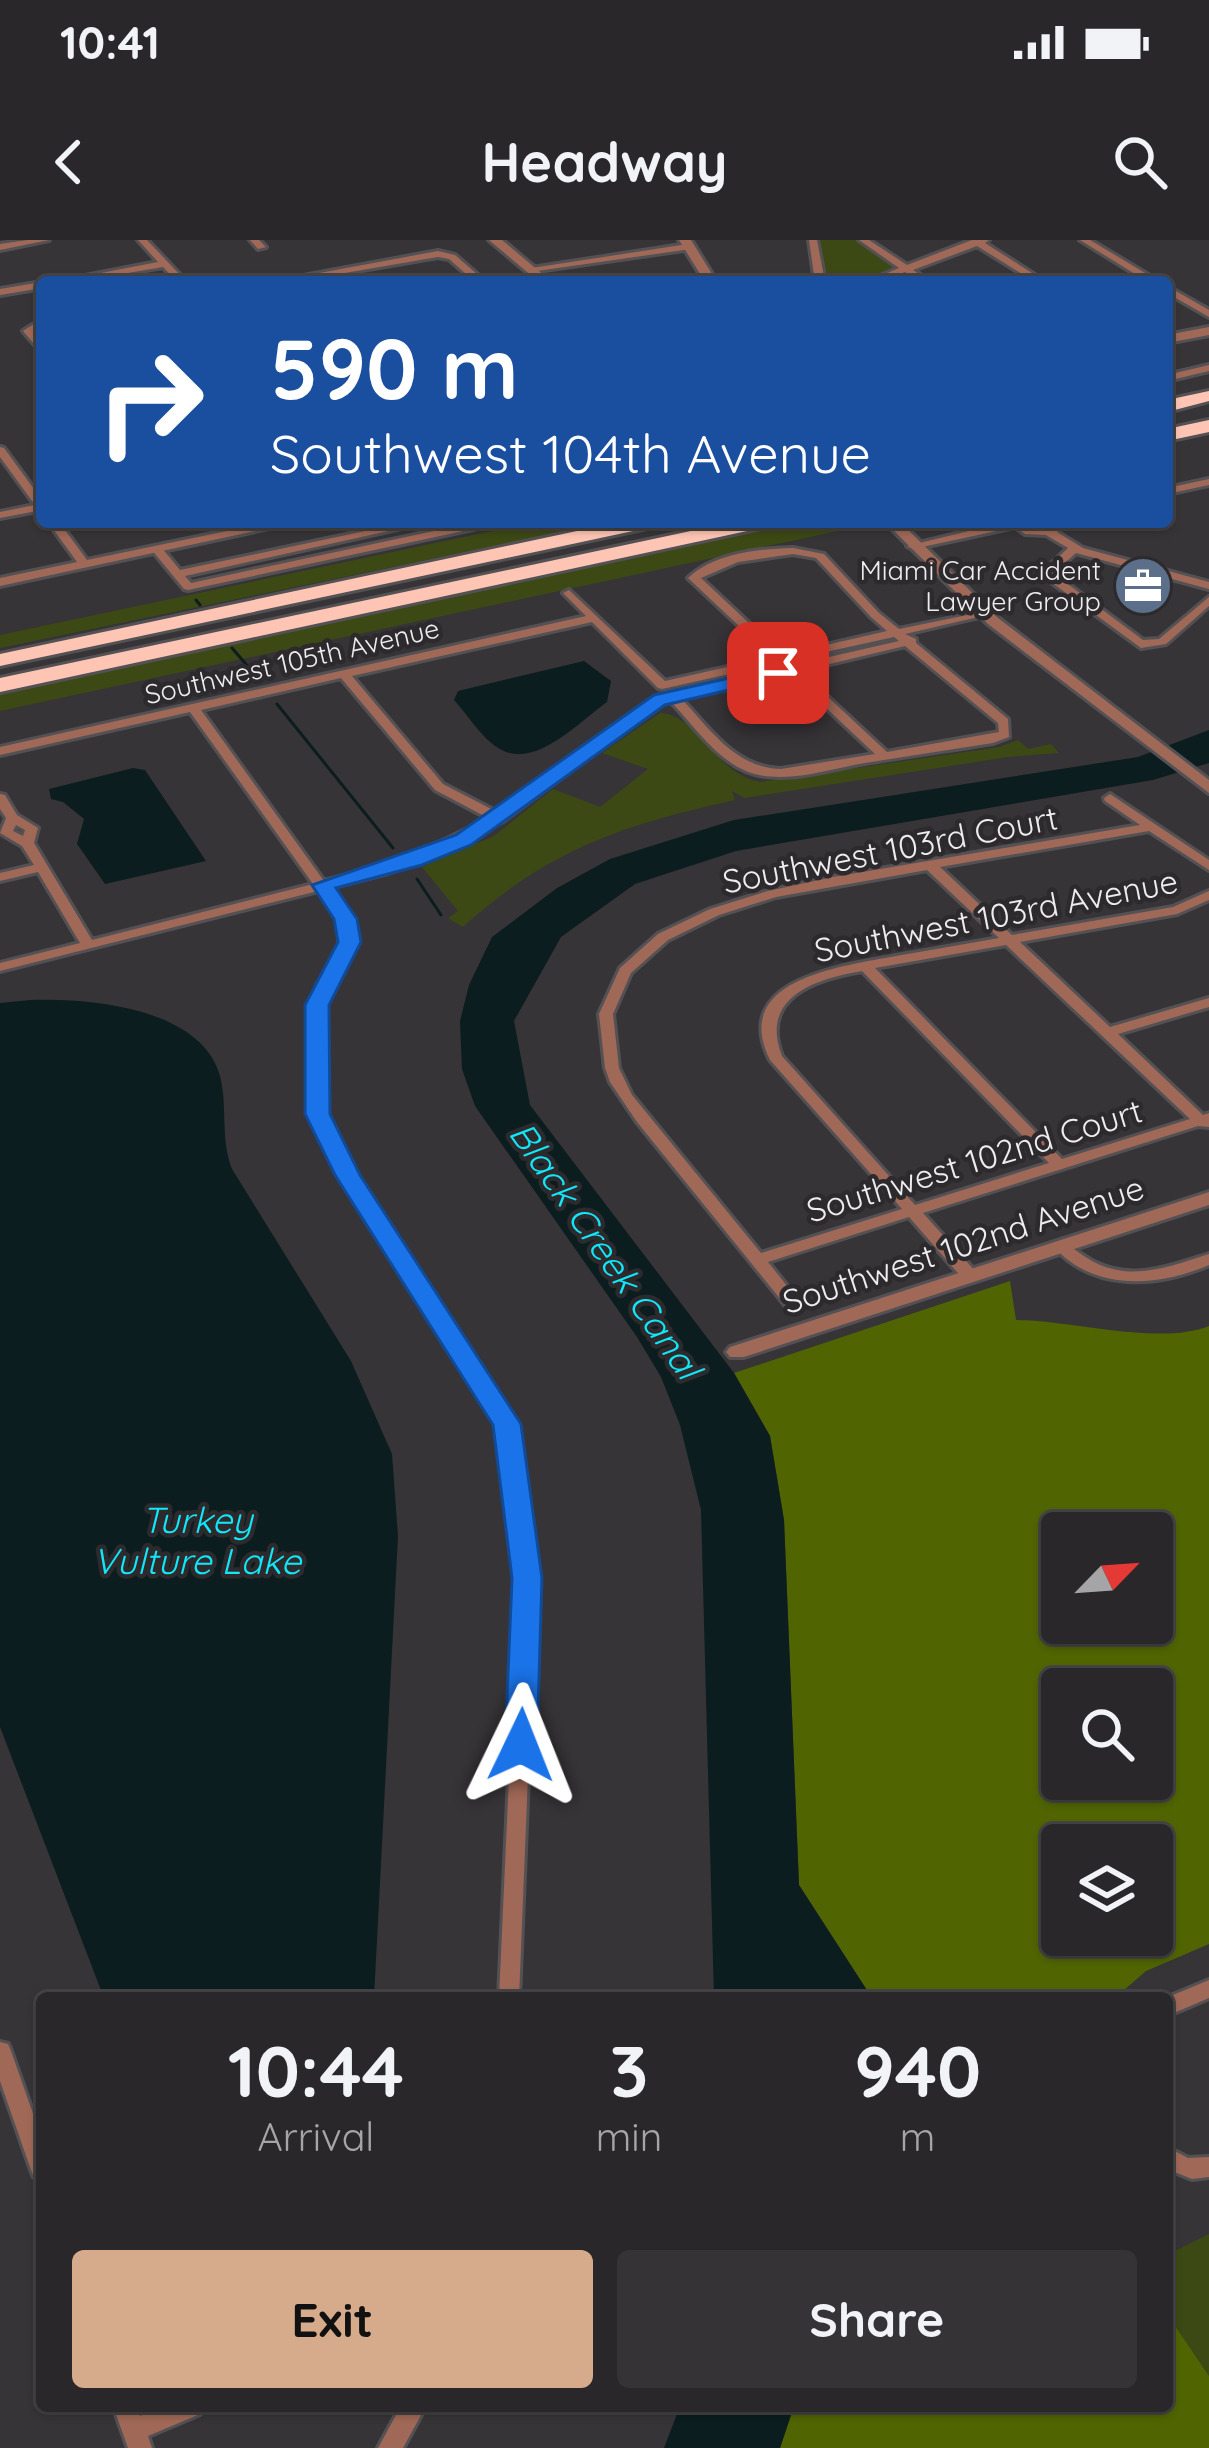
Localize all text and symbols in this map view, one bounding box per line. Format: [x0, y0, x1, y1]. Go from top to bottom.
text: 10:41 [60, 14, 160, 70]
text: Headway [481, 128, 728, 196]
icon: back [36, 129, 102, 195]
icon: search [1107, 129, 1173, 195]
text: 590 m [270, 315, 519, 420]
icon: right [72, 324, 228, 480]
text: Southwest 104th Avenue [270, 419, 871, 487]
place label: Miami Car Accident Lawyer Group [859, 553, 1101, 618]
office icon: Miami Car Accident Lawyer Group [1112, 555, 1174, 617]
street label: Southwest 105th Avenue [142, 611, 442, 711]
pin [727, 622, 829, 724]
icon: arrive [745, 640, 811, 706]
street label: Southwest 103rd Court [719, 796, 1061, 902]
street label: Southwest 103rd Avenue [811, 860, 1181, 970]
street label: Southwest 102nd Court [801, 1089, 1147, 1231]
water label: Black Creek Canal [500, 1113, 714, 1390]
street label: Southwest 102nd Avenue [777, 1166, 1149, 1322]
water label: Turkey Vulture Lake [93, 1497, 303, 1583]
north arrow [1041, 1512, 1173, 1644]
map controls [1041, 1512, 1173, 1956]
button: search [1041, 1668, 1173, 1800]
position arrow [458, 1682, 584, 1808]
button: layers [1041, 1824, 1173, 1956]
text: 10:44 [228, 2025, 404, 2115]
text: 3 [610, 2025, 648, 2115]
text: 940 [854, 2025, 981, 2115]
text: Arrival [258, 2112, 374, 2161]
text: min [596, 2112, 662, 2161]
text: m [900, 2112, 935, 2161]
button: Exit [72, 2250, 593, 2388]
button: Share [617, 2250, 1137, 2388]

